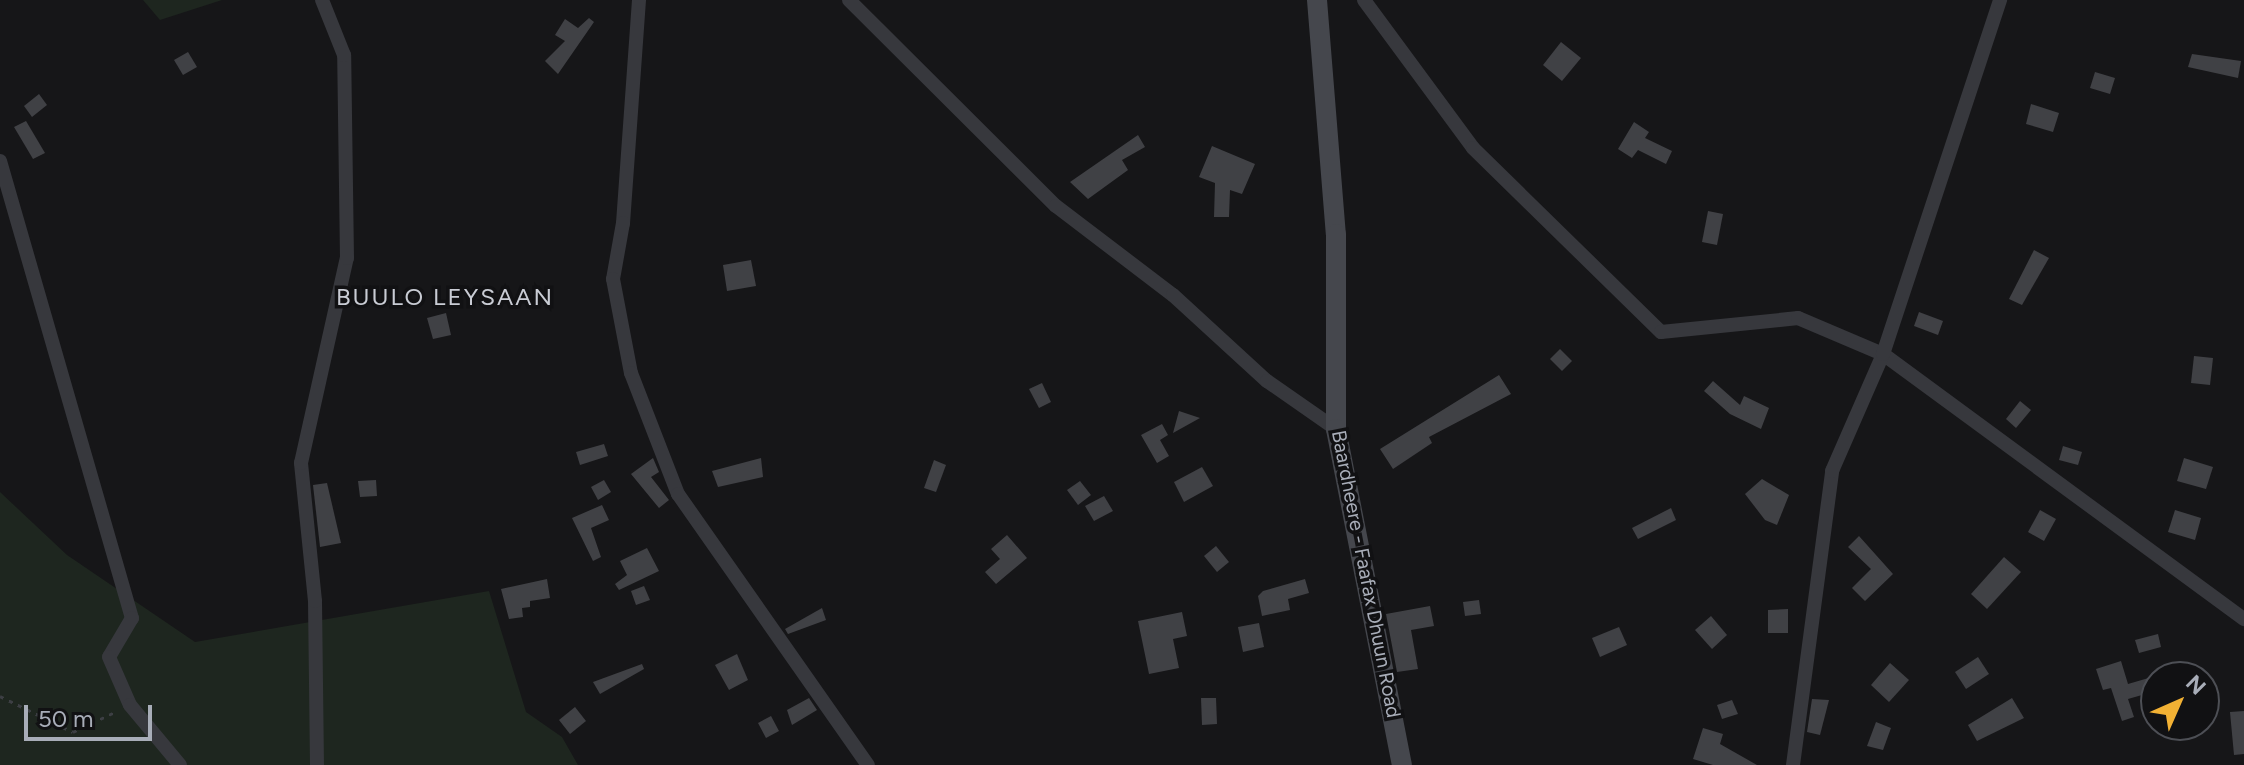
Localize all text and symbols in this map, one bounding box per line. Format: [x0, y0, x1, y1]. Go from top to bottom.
district label: BUULO LEYSAAN [336, 283, 554, 311]
street label: Baardheere - Faafax Dhuun Road [1326, 428, 1406, 720]
north arrow [2140, 661, 2220, 741]
text: N [2180, 670, 2211, 701]
scale bar [28, 689, 156, 739]
text: 50 m [38, 704, 94, 733]

